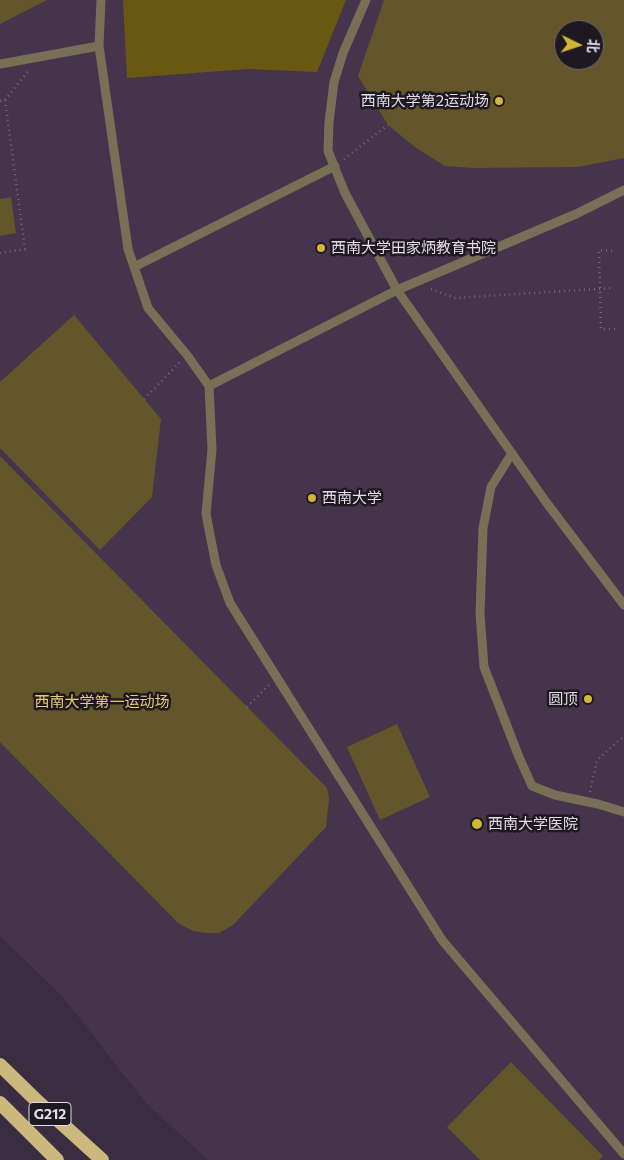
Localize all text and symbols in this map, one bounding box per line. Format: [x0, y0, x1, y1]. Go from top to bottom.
north arrow [554, 20, 604, 70]
text: 北 [584, 38, 602, 54]
place label: 西南大学第2运动场 [361, 92, 489, 110]
marker: 西南大学第2运动场 [493, 95, 505, 107]
place label: 西南大学田家炳教育书院 [331, 239, 496, 257]
marker: 西南大学田家炳教育书院 [315, 242, 327, 254]
place label: 西南大学 [322, 489, 382, 507]
marker: 西南大学 [306, 492, 318, 504]
place label: 圆顶 [548, 690, 578, 708]
park label: 西南大学第一运动场 [35, 693, 169, 711]
marker: 圆顶 [582, 693, 594, 705]
place label: 西南大学医院 [488, 815, 578, 833]
marker: 西南大学医院 [470, 817, 484, 831]
road number: G212 [29, 1102, 71, 1126]

